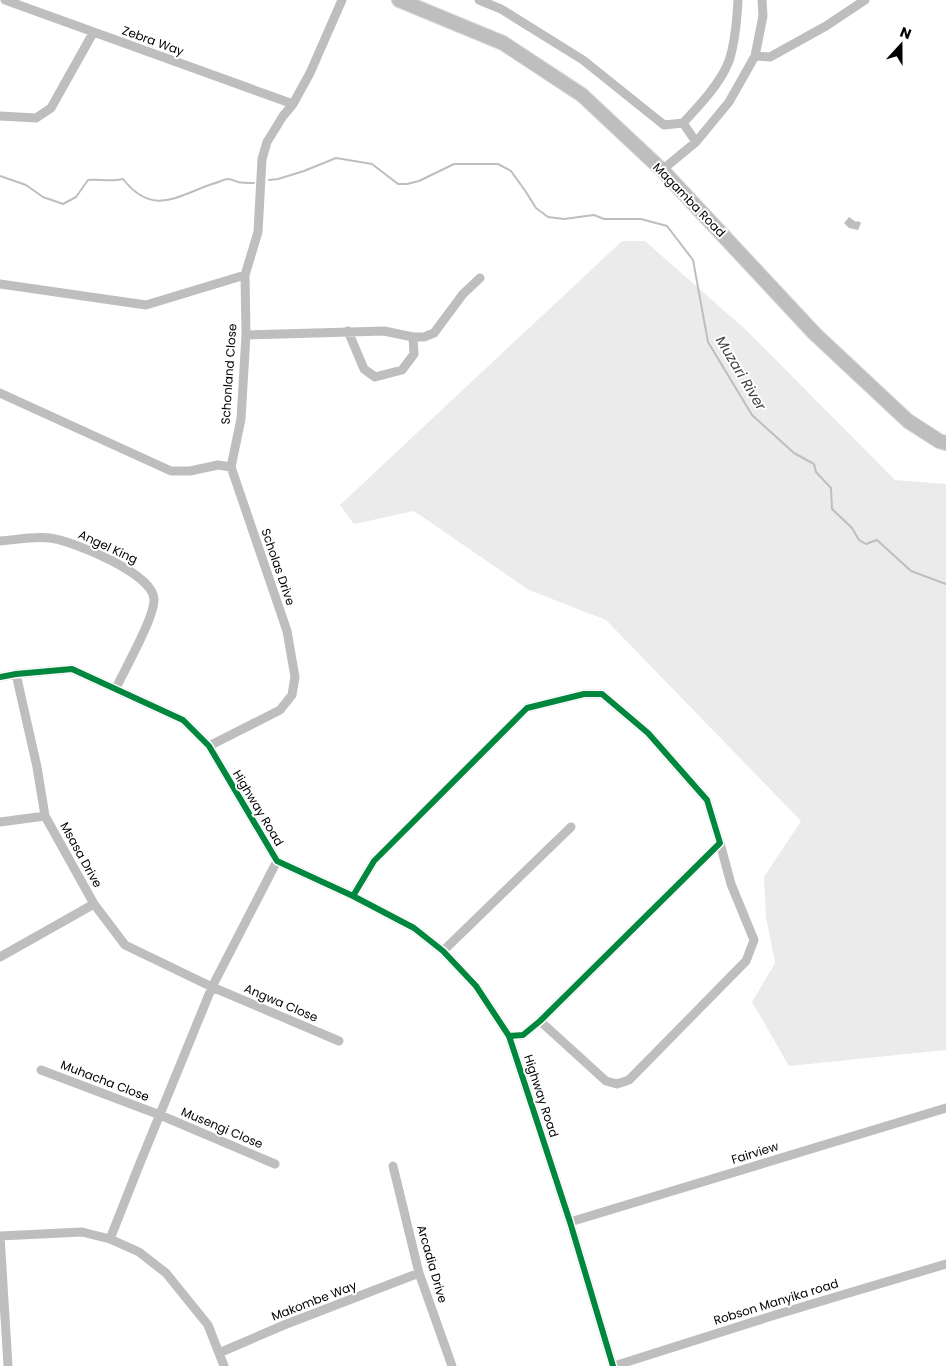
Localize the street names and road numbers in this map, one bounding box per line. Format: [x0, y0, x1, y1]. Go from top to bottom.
street label: Zebra Way [120, 22, 187, 60]
street label: Magamba Road [649, 159, 729, 241]
street label: Schonland Close [216, 323, 241, 425]
street label: Angel King [76, 525, 141, 568]
street label: Scholas Drive [257, 526, 300, 608]
street label: Highway Road [229, 766, 288, 849]
street label: Msasa Drive [56, 819, 106, 891]
street label: Angwa Close [242, 979, 321, 1026]
street label: Highway Road [520, 1052, 563, 1139]
street label: Muhacha Close [58, 1056, 152, 1105]
street label: Musengi Close [179, 1103, 266, 1152]
street label: Fairview [729, 1137, 781, 1168]
street label: Arcadia Drive [413, 1223, 452, 1305]
street label: Robson Manyika road [711, 1274, 840, 1329]
street label: Makombe Way [269, 1276, 359, 1325]

